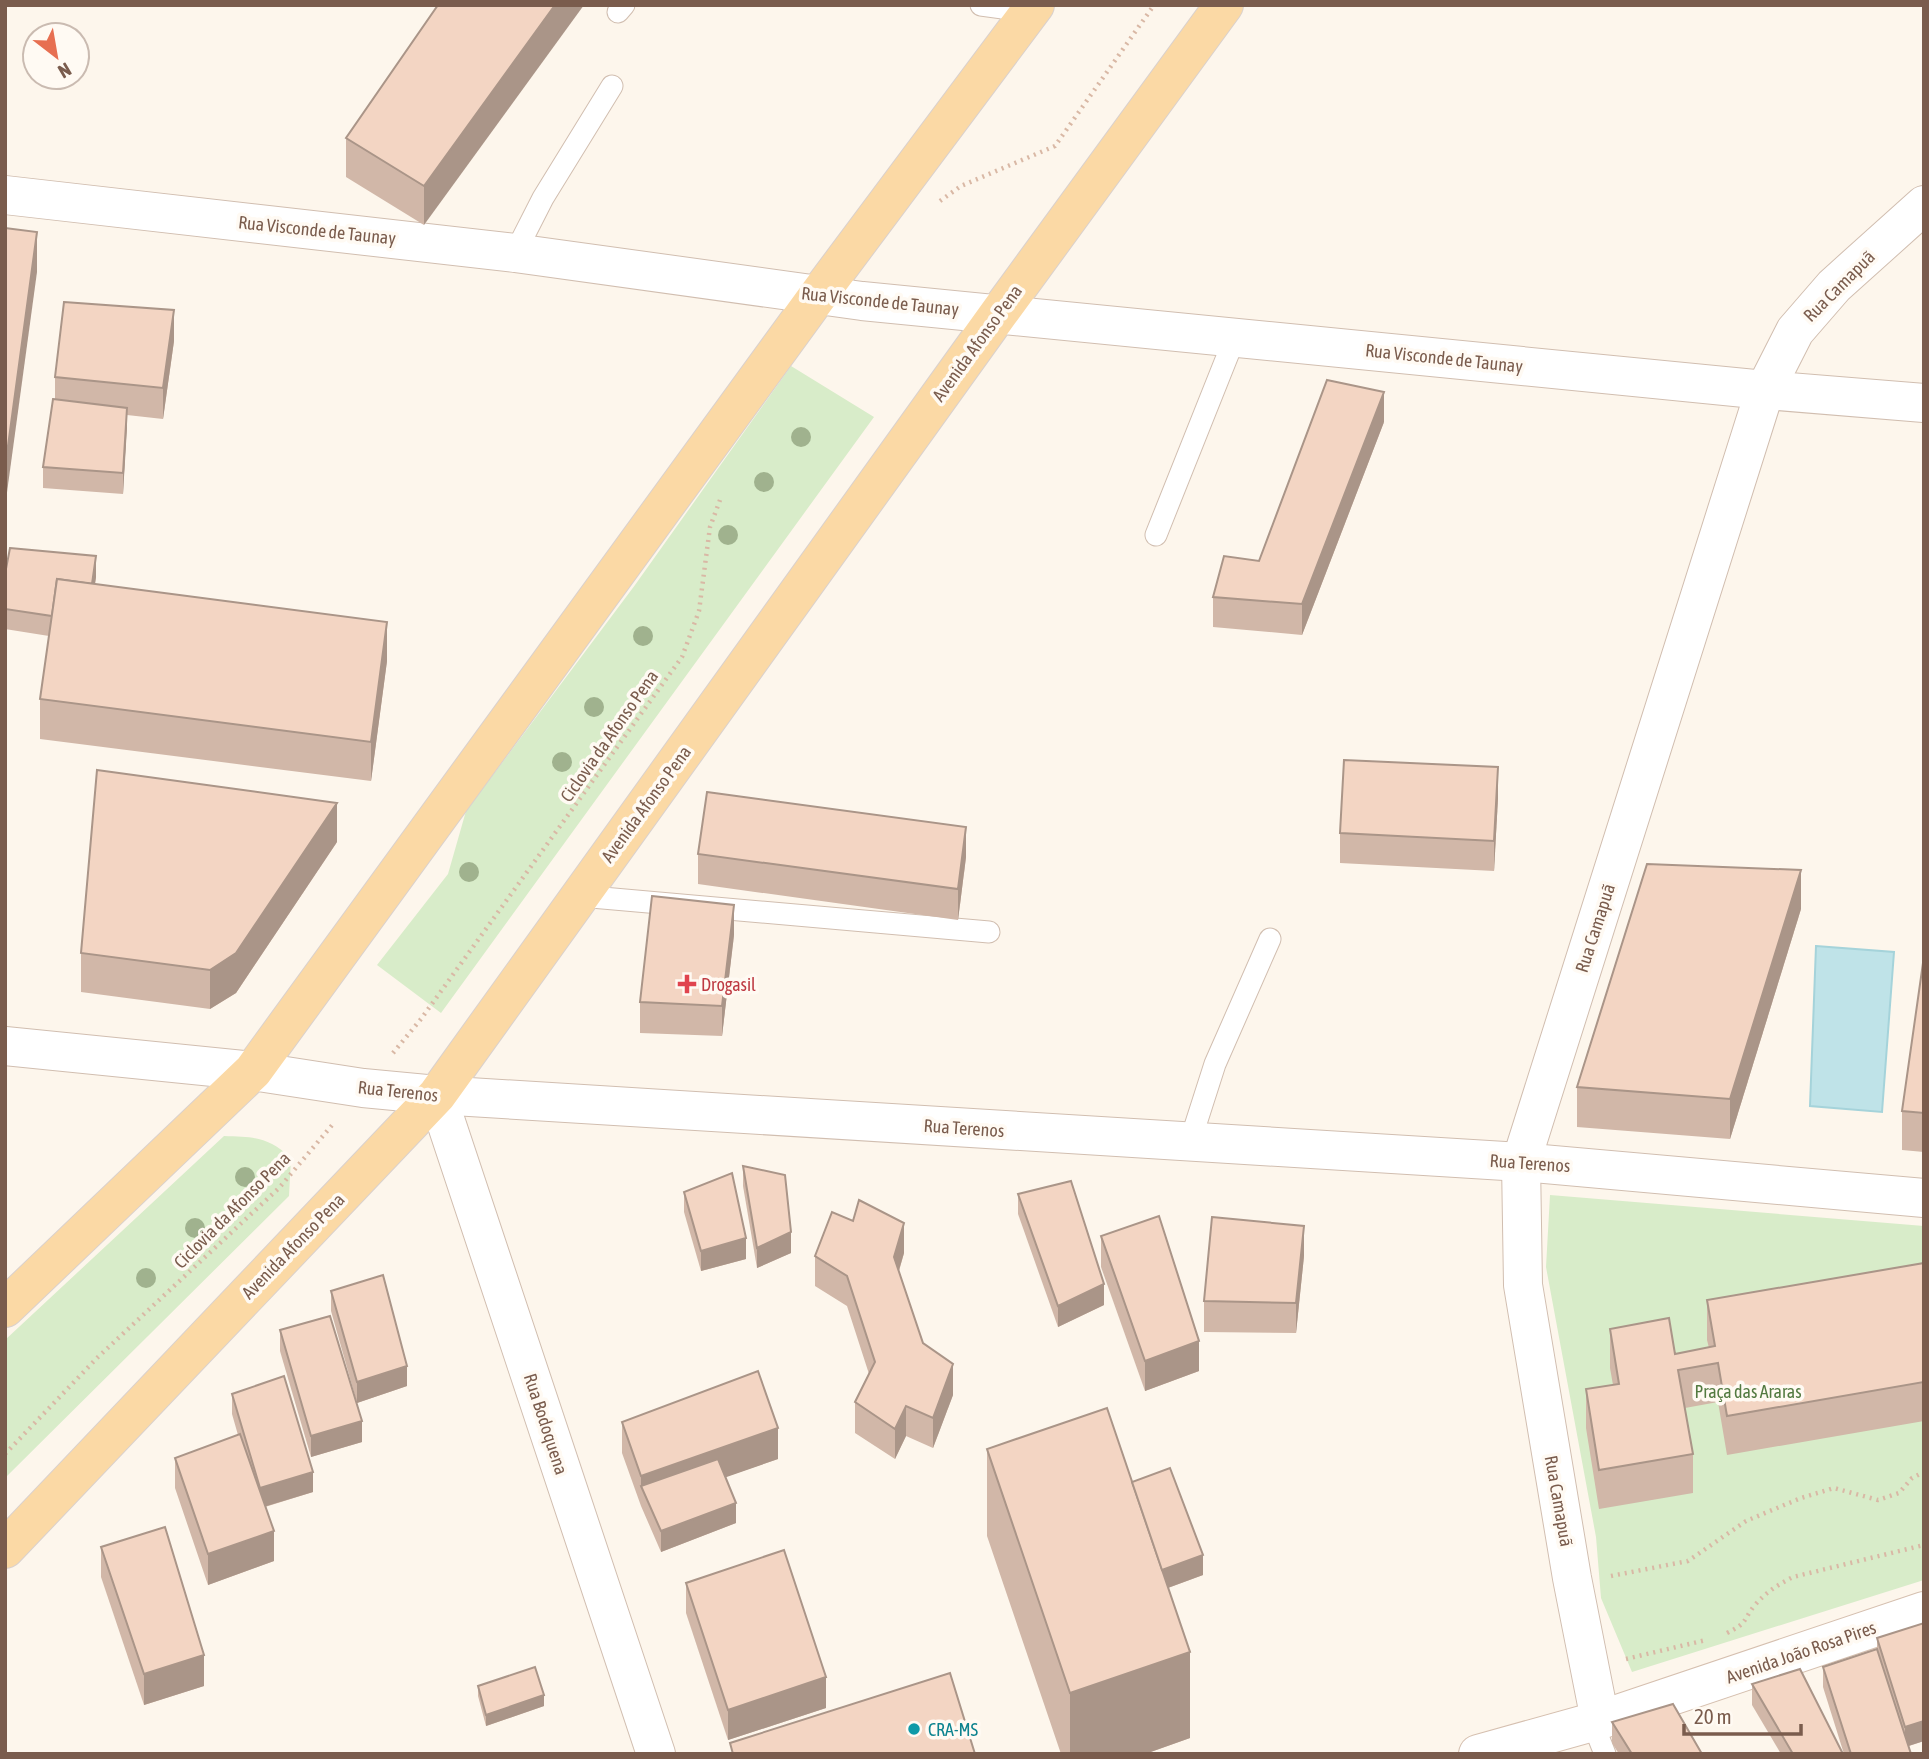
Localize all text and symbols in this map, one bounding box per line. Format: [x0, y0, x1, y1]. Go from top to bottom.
north arrow [21, 21, 91, 91]
text: N [54, 58, 75, 83]
street label: Rua Visconde de Taunay [237, 211, 397, 249]
street label: Rua Camapuã [1799, 246, 1879, 326]
street label: Avenida Afonso Pena [928, 281, 1026, 405]
street label: Rua Visconde de Taunay [800, 282, 960, 320]
street label: Rua Visconde de Taunay [1364, 339, 1524, 377]
street label: Ciclovia da Afonso Pena [556, 666, 662, 806]
street label: Avenida Afonso Pena [597, 742, 695, 866]
street label: Rua Camapuã [1571, 881, 1619, 975]
place label: Drogasil [701, 974, 756, 995]
marker: Drogasil [679, 976, 695, 992]
street label: Rua Terenos [357, 1076, 439, 1106]
street label: Rua Terenos [923, 1115, 1005, 1141]
street label: Ciclovia da Afonso Pena [170, 1148, 294, 1272]
street label: Rua Terenos [1489, 1150, 1571, 1176]
street label: Avenida Afonso Pena [237, 1189, 349, 1303]
street label: Rua Bodoquena [520, 1371, 572, 1477]
park label: Praça das Araras [1694, 1381, 1802, 1402]
street label: Rua Camapuã [1541, 1454, 1577, 1548]
street label: Avenida João Rosa Pires [1723, 1617, 1879, 1687]
scale bar [1684, 1692, 1801, 1736]
text: 20 m [1694, 1704, 1732, 1728]
place label: CRA-MS [928, 1719, 978, 1740]
marker: CRA-MS [906, 1721, 922, 1737]

